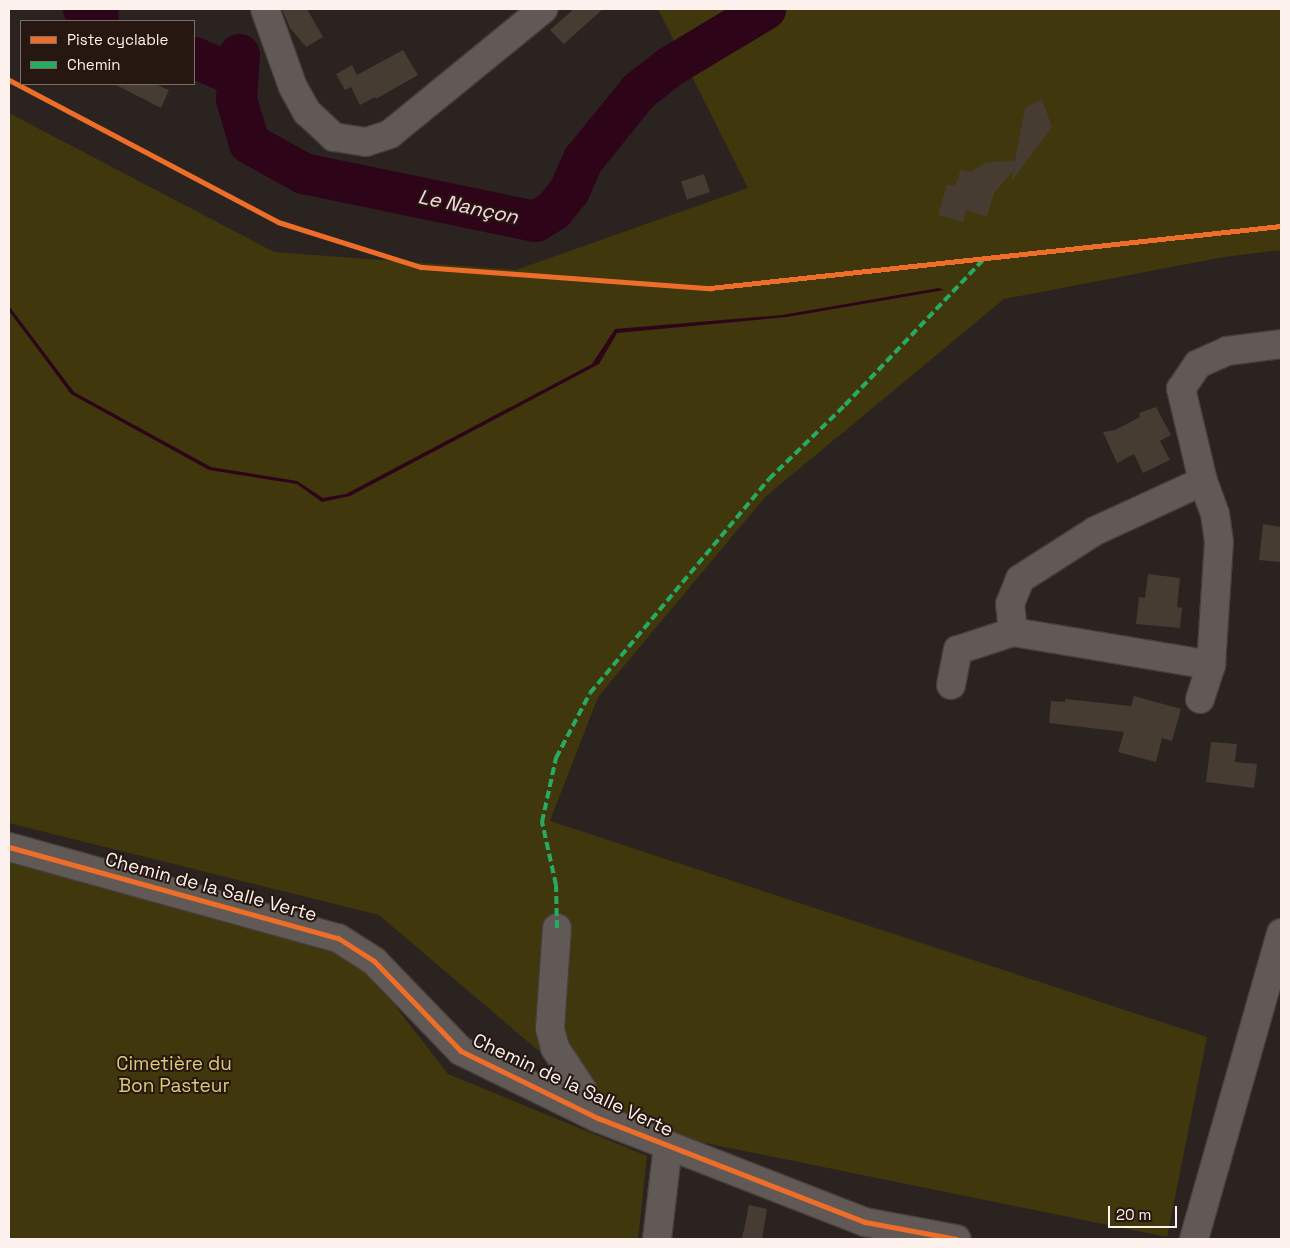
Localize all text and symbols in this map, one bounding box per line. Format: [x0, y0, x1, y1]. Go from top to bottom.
legend [20, 20, 195, 85]
text: Piste cyclable [67, 30, 168, 49]
text: Chemin [67, 55, 120, 74]
water label: Le Nançon [416, 185, 520, 229]
street label: Chemin de la Salle Verte [102, 848, 320, 926]
street label: Chemin de la Salle Verte [469, 1028, 677, 1142]
park label: Cimetière du Bon Pasteur [116, 1053, 232, 1097]
scale bar [1110, 1196, 1179, 1228]
text: 20 m [1116, 1205, 1151, 1224]

